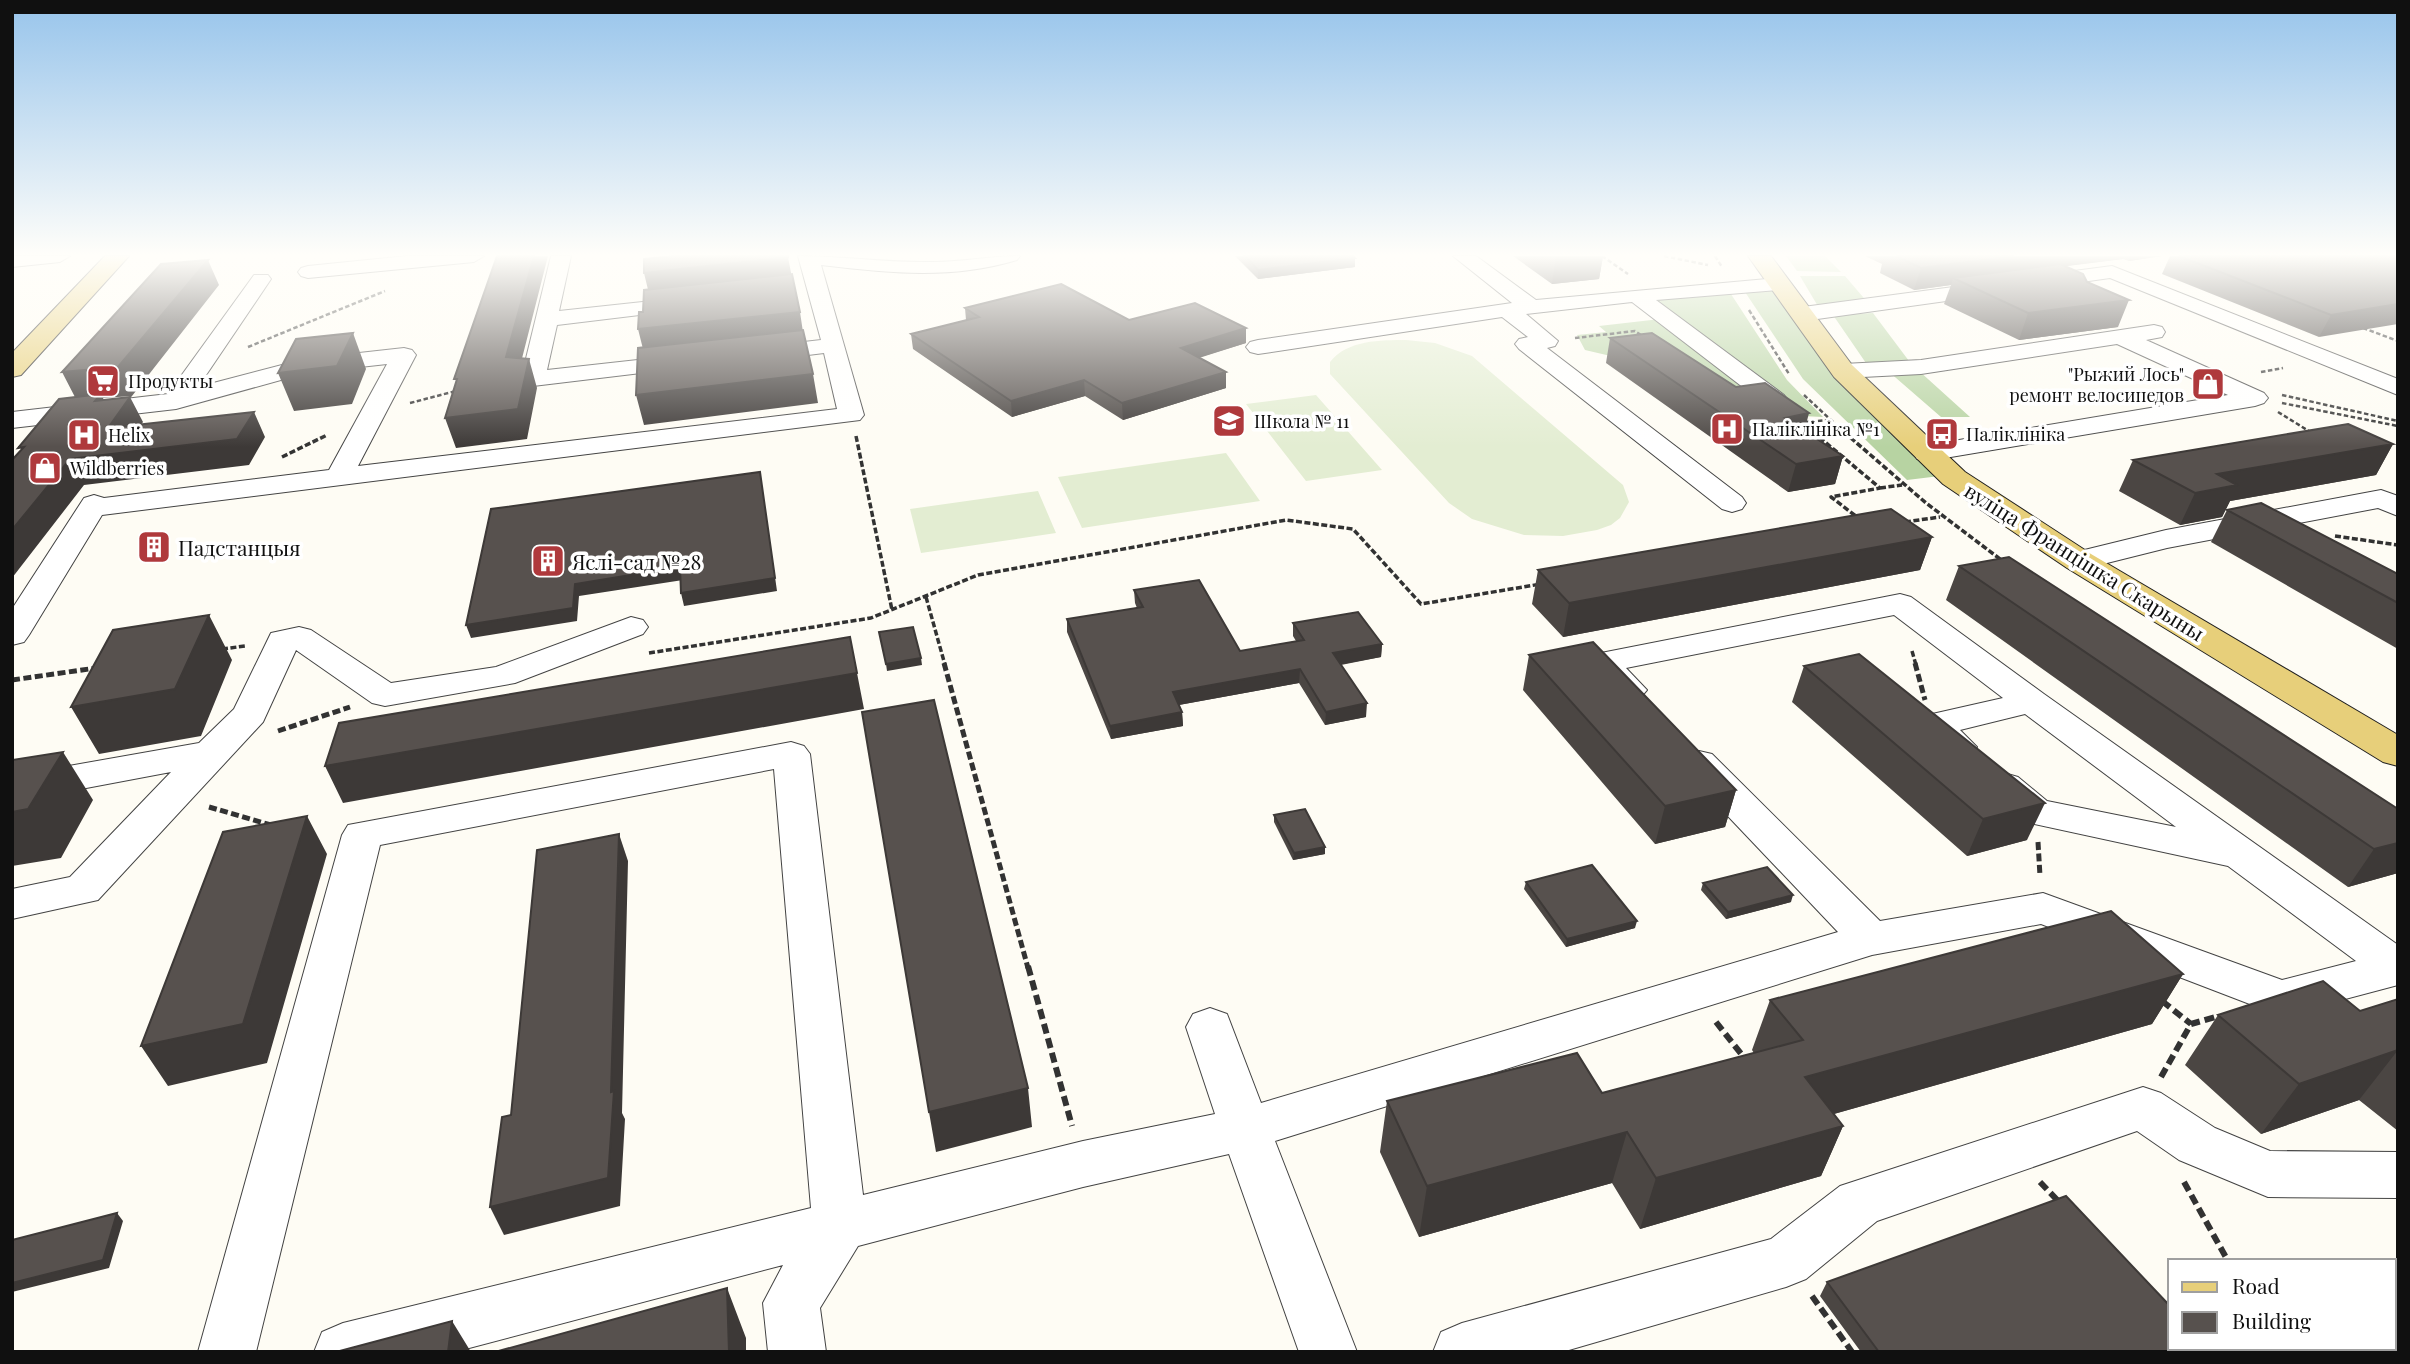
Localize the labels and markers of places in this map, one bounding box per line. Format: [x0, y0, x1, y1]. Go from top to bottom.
supermarket icon: Продукты [84, 362, 122, 400]
place label: "Рыжий Лось" ремонт велосипедов [2009, 362, 2184, 407]
shop icon: "Рыжий Лось" ремонт велосипедов [2189, 365, 2227, 403]
place label: Продукты [128, 369, 213, 393]
school or university icon: Школа № 11 [1210, 402, 1248, 440]
place label: Школа № 11 [1254, 409, 1350, 433]
hospital icon: Паліклініка №1 [1708, 410, 1746, 448]
bus stop icon: Паліклініка [1923, 415, 1961, 453]
hospital icon: Helix [65, 416, 103, 454]
place label: Паліклініка №1 [1752, 417, 1880, 441]
place label: Паліклініка [1966, 422, 2065, 446]
place label: Helix [108, 423, 151, 447]
shop icon: Wildberries [26, 449, 64, 487]
place label: Wildberries [69, 456, 164, 480]
building icon: Падстанцыя [135, 528, 173, 566]
place label: Падстанцыя [178, 533, 301, 561]
building icon: Яслі-сад №28 [529, 542, 567, 580]
place label: Яслі-сад №28 [571, 547, 701, 575]

